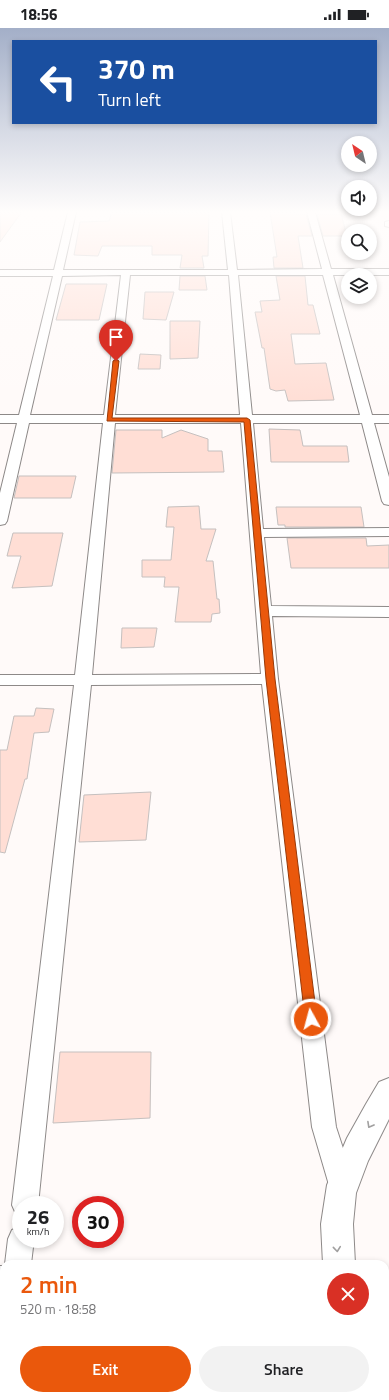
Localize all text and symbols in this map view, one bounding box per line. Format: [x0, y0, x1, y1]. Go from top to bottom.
text: 18:56 [20, 3, 57, 26]
text: 370 m [98, 47, 175, 90]
icon: left [32, 56, 84, 108]
text: Turn left [98, 86, 161, 113]
north arrow [341, 136, 377, 172]
map controls [341, 136, 377, 304]
button: sound [341, 180, 377, 216]
button: search [341, 224, 377, 260]
button: layers [341, 268, 377, 304]
pin [99, 320, 133, 361]
icon: arrive [105, 326, 127, 348]
position arrow [290, 998, 332, 1040]
one-way arrow [367, 1121, 374, 1128]
speed limit sign: 30 [72, 1196, 124, 1248]
text: 26 [27, 1201, 49, 1232]
text: km/h [27, 1224, 49, 1239]
one-way arrow [332, 1246, 341, 1252]
text: 2 min [20, 1266, 78, 1302]
button: close [327, 1273, 369, 1315]
text: 520 m · 18:58 [20, 1299, 96, 1319]
button: Exit [20, 1346, 191, 1392]
button: Share [199, 1346, 369, 1392]

